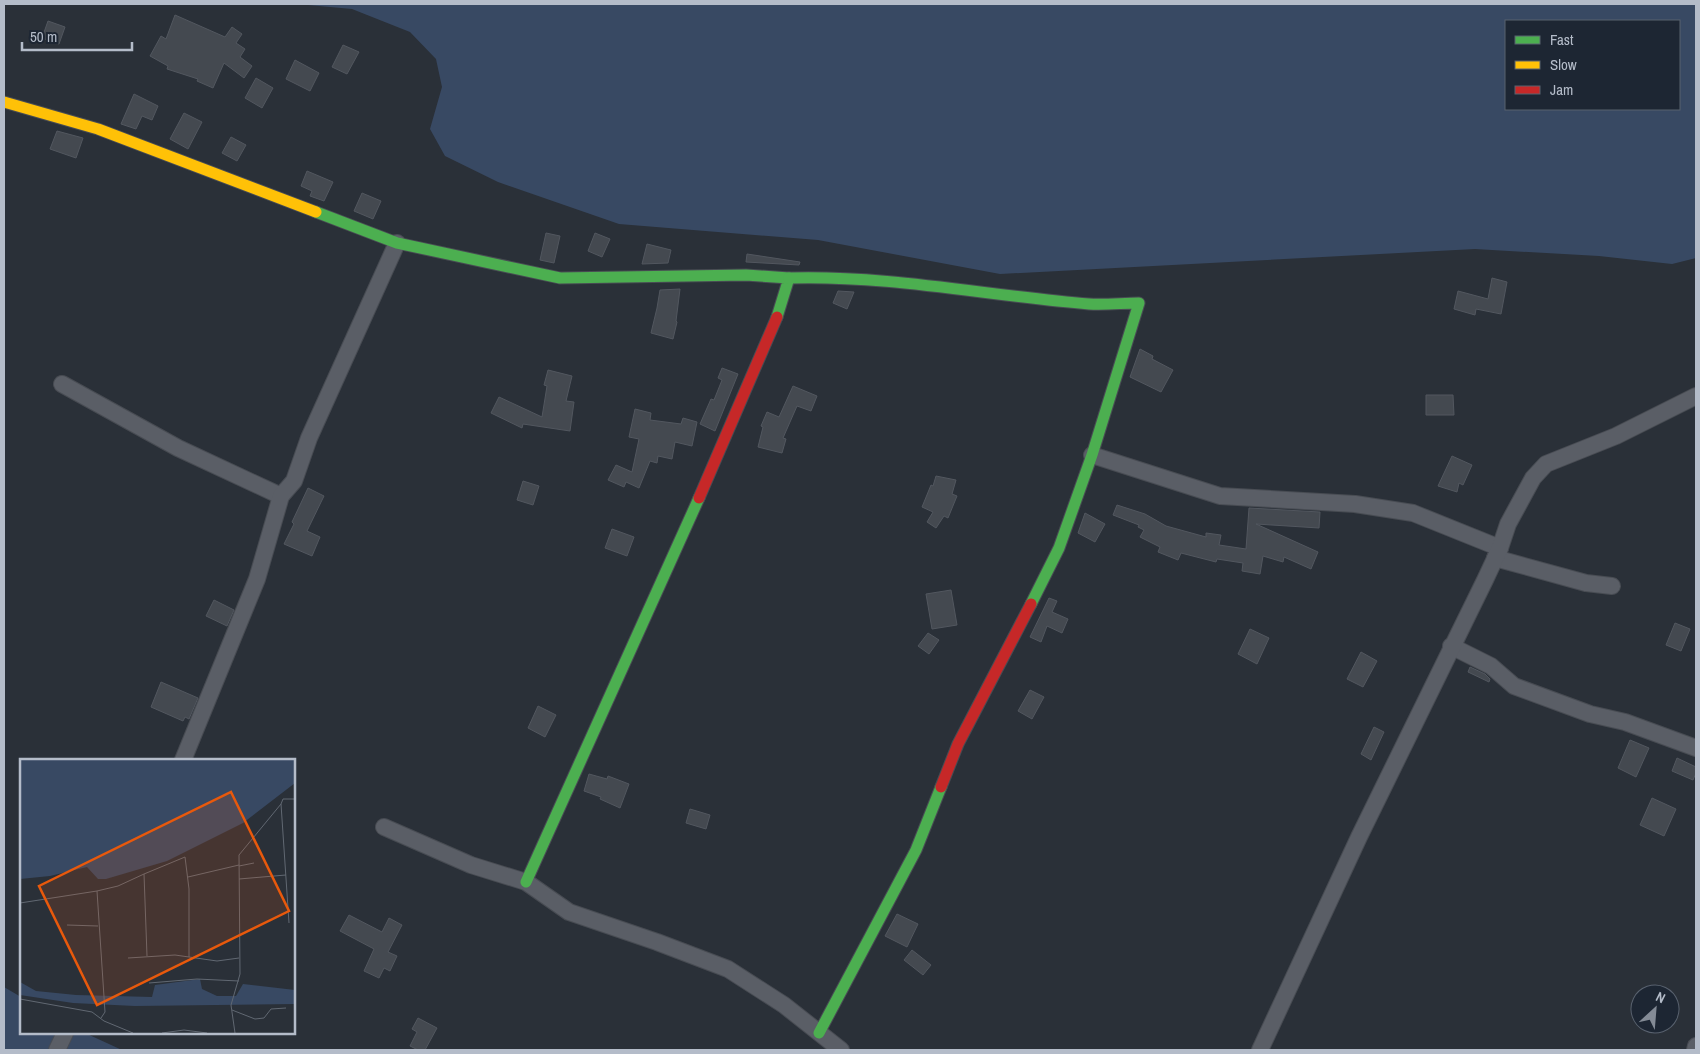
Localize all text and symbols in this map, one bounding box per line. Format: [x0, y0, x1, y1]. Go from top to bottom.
scale bar [22, 20, 132, 52]
legend [1505, 20, 1680, 110]
text: 50 m [30, 26, 57, 47]
text: Fast [1550, 29, 1574, 50]
text: Slow [1550, 54, 1577, 75]
text: Jam [1550, 79, 1573, 100]
inset map [20, 759, 295, 1034]
north arrow [1630, 984, 1680, 1034]
text: N [1653, 987, 1668, 1007]

